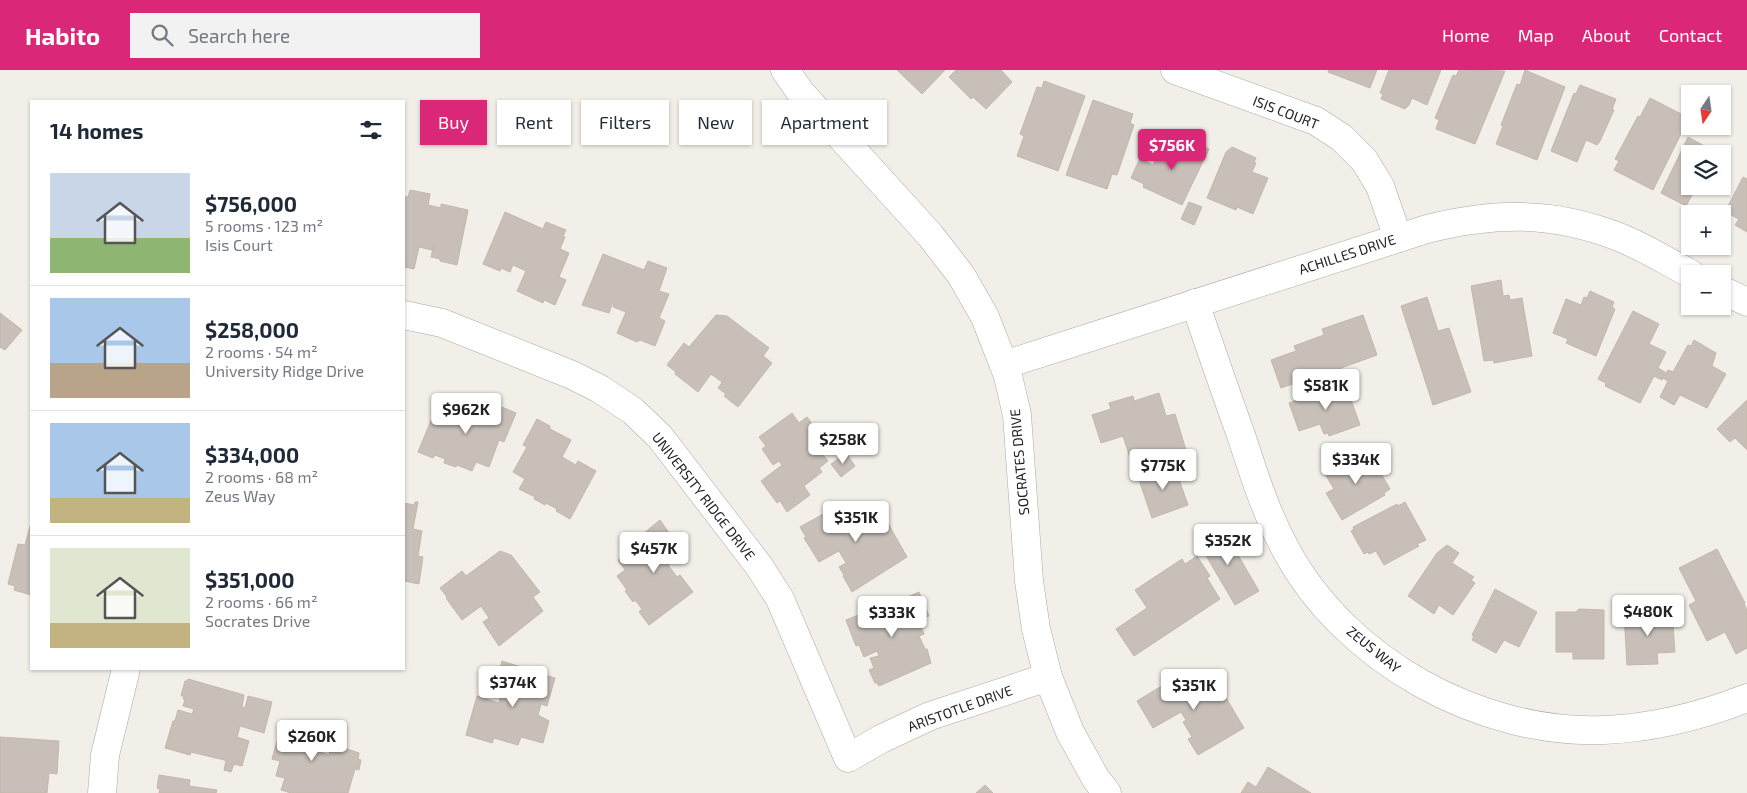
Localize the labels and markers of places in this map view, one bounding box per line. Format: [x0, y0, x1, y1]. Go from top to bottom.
pin: $756K [1137, 128, 1207, 171]
pin: $581K [1291, 368, 1361, 411]
pin: $962K [431, 392, 501, 435]
pin: $258K [808, 422, 878, 465]
pin: $334K [1321, 442, 1391, 485]
pin: $775K [1128, 448, 1198, 491]
pin: $351K [821, 500, 891, 543]
pin: $352K [1193, 524, 1263, 566]
pin: $457K [619, 532, 689, 574]
pin: $480K [1613, 594, 1683, 637]
pin: $333K [857, 596, 927, 638]
pin: $374K [478, 666, 548, 708]
pin: $351K [1159, 668, 1229, 711]
pin: $260K [277, 720, 347, 762]

